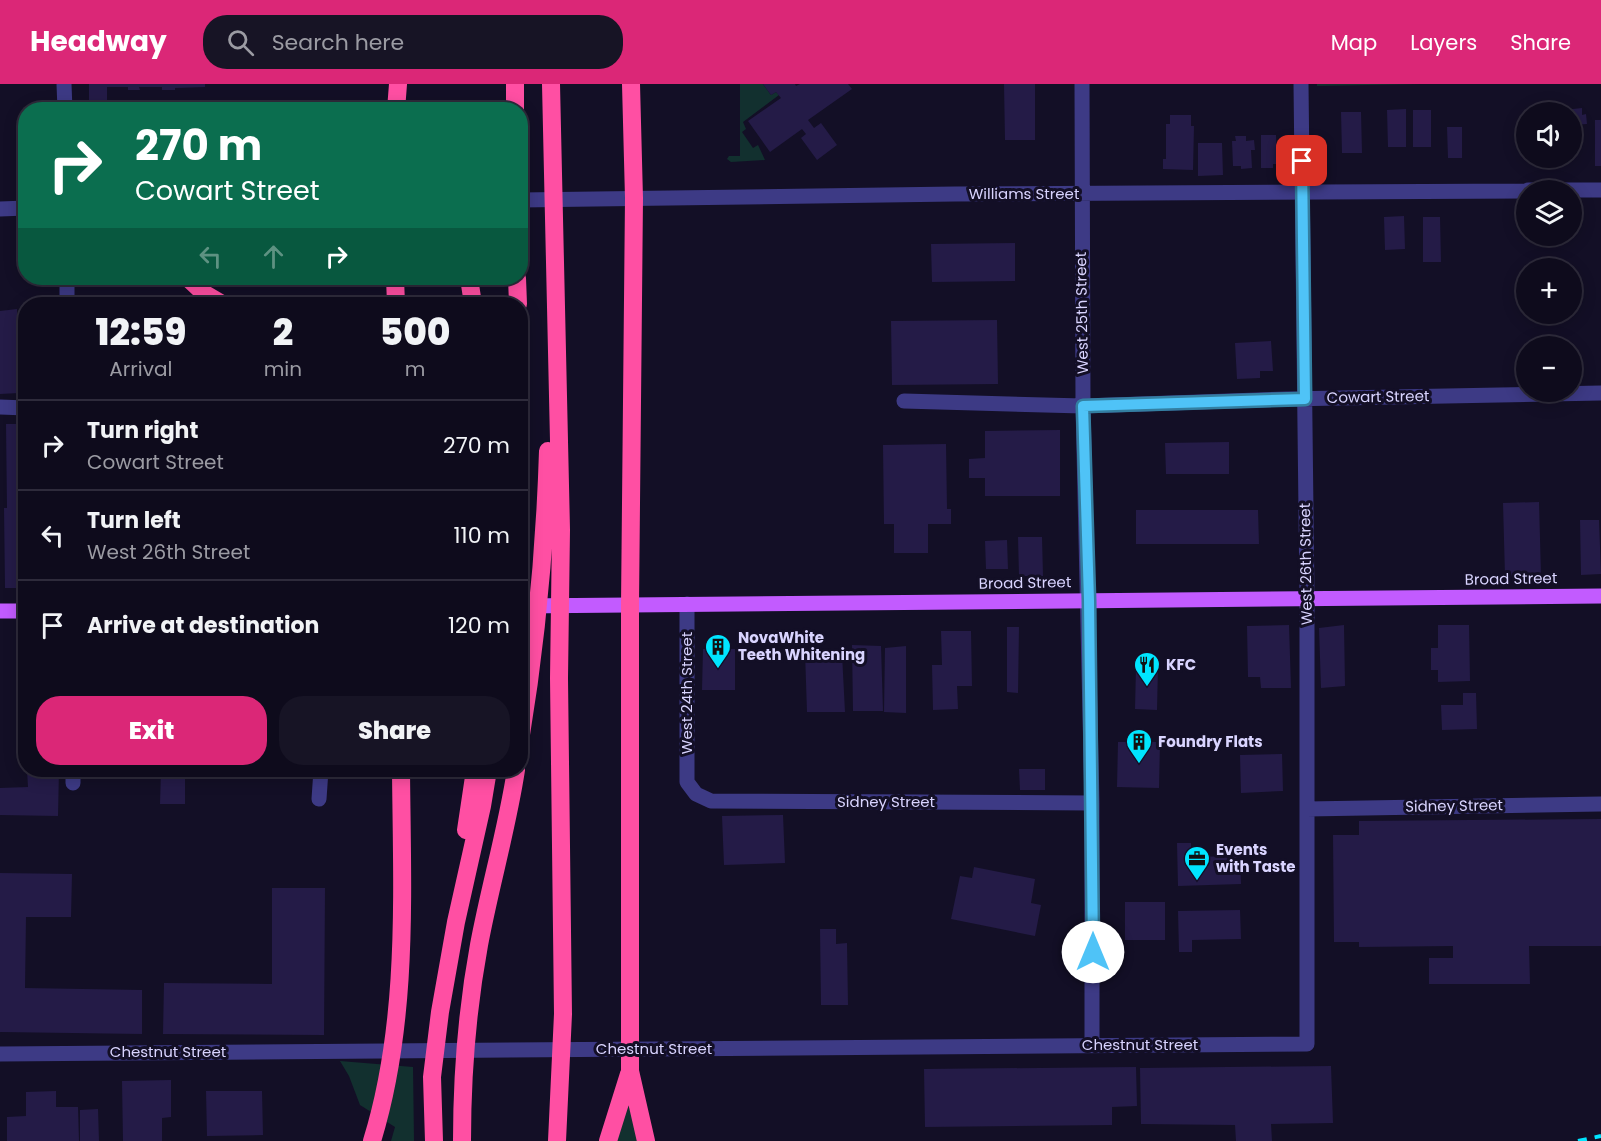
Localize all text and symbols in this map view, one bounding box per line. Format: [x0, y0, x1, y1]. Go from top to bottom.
search box [203, 15, 623, 69]
text: Headway [30, 22, 167, 61]
icon: search [224, 26, 257, 59]
text: Search here [272, 27, 404, 58]
text: Map [1331, 28, 1377, 57]
text: Layers [1410, 28, 1477, 57]
text: Share [1510, 28, 1571, 57]
map controls [1516, 102, 1582, 402]
button: sound [1516, 102, 1582, 168]
text: 270 m [135, 116, 262, 175]
icon: right [36, 126, 114, 204]
pin [1276, 135, 1327, 186]
icon: arrive [1285, 144, 1318, 177]
text: Cowart Street [135, 172, 320, 209]
button: layers [1516, 180, 1582, 246]
street label: Williams Street [969, 183, 1079, 204]
icon: left [194, 240, 227, 273]
icon: ahead [257, 240, 290, 273]
icon: right [320, 240, 353, 273]
street label: West 25th Street [1070, 252, 1093, 374]
button: + [1516, 258, 1582, 324]
text: 12:59 [96, 307, 186, 358]
text: 2 [273, 307, 293, 358]
text: 500 [380, 307, 450, 358]
button: − [1516, 336, 1582, 402]
text: Arrival [109, 355, 172, 383]
text: min [264, 355, 302, 383]
text: m [405, 355, 425, 383]
street label: Cowart Street [1327, 385, 1429, 408]
text: Turn right [87, 415, 198, 446]
icon: right [36, 429, 69, 462]
text: 270 m [443, 430, 510, 461]
text: Cowart Street [87, 448, 224, 476]
street label: West 26th Street [1294, 503, 1317, 625]
text: Turn left [87, 505, 181, 536]
icon: left [36, 519, 69, 552]
text: 110 m [454, 520, 510, 551]
text: West 26th Street [87, 538, 250, 566]
street label: Broad Street [1465, 567, 1557, 590]
street label: Broad Street [979, 571, 1071, 594]
icon: arrive [36, 609, 69, 642]
text: Arrive at destination [87, 610, 319, 641]
text: 120 m [448, 610, 510, 641]
place label: NovaWhite Teeth Whitening [738, 627, 865, 665]
street label: West 24th Street [676, 632, 697, 754]
building icon: NovaWhite Teeth Whitening [703, 632, 733, 670]
restaurant icon: KFC [1132, 650, 1162, 688]
place label: KFC [1166, 654, 1196, 675]
button: Exit [36, 696, 267, 765]
button: Share [279, 696, 510, 765]
building icon: Foundry Flats [1124, 727, 1154, 765]
place label: Foundry Flats [1158, 731, 1263, 752]
street label: Sidney Street [837, 791, 935, 812]
street label: Sidney Street [1405, 794, 1503, 817]
place label: Events with Taste [1216, 839, 1296, 877]
office icon: Events with Taste [1182, 844, 1212, 882]
position arrow [1061, 920, 1125, 984]
street label: Chestnut Street [1082, 1034, 1198, 1055]
street label: Chestnut Street [596, 1038, 712, 1059]
street label: Chestnut Street [110, 1041, 226, 1062]

